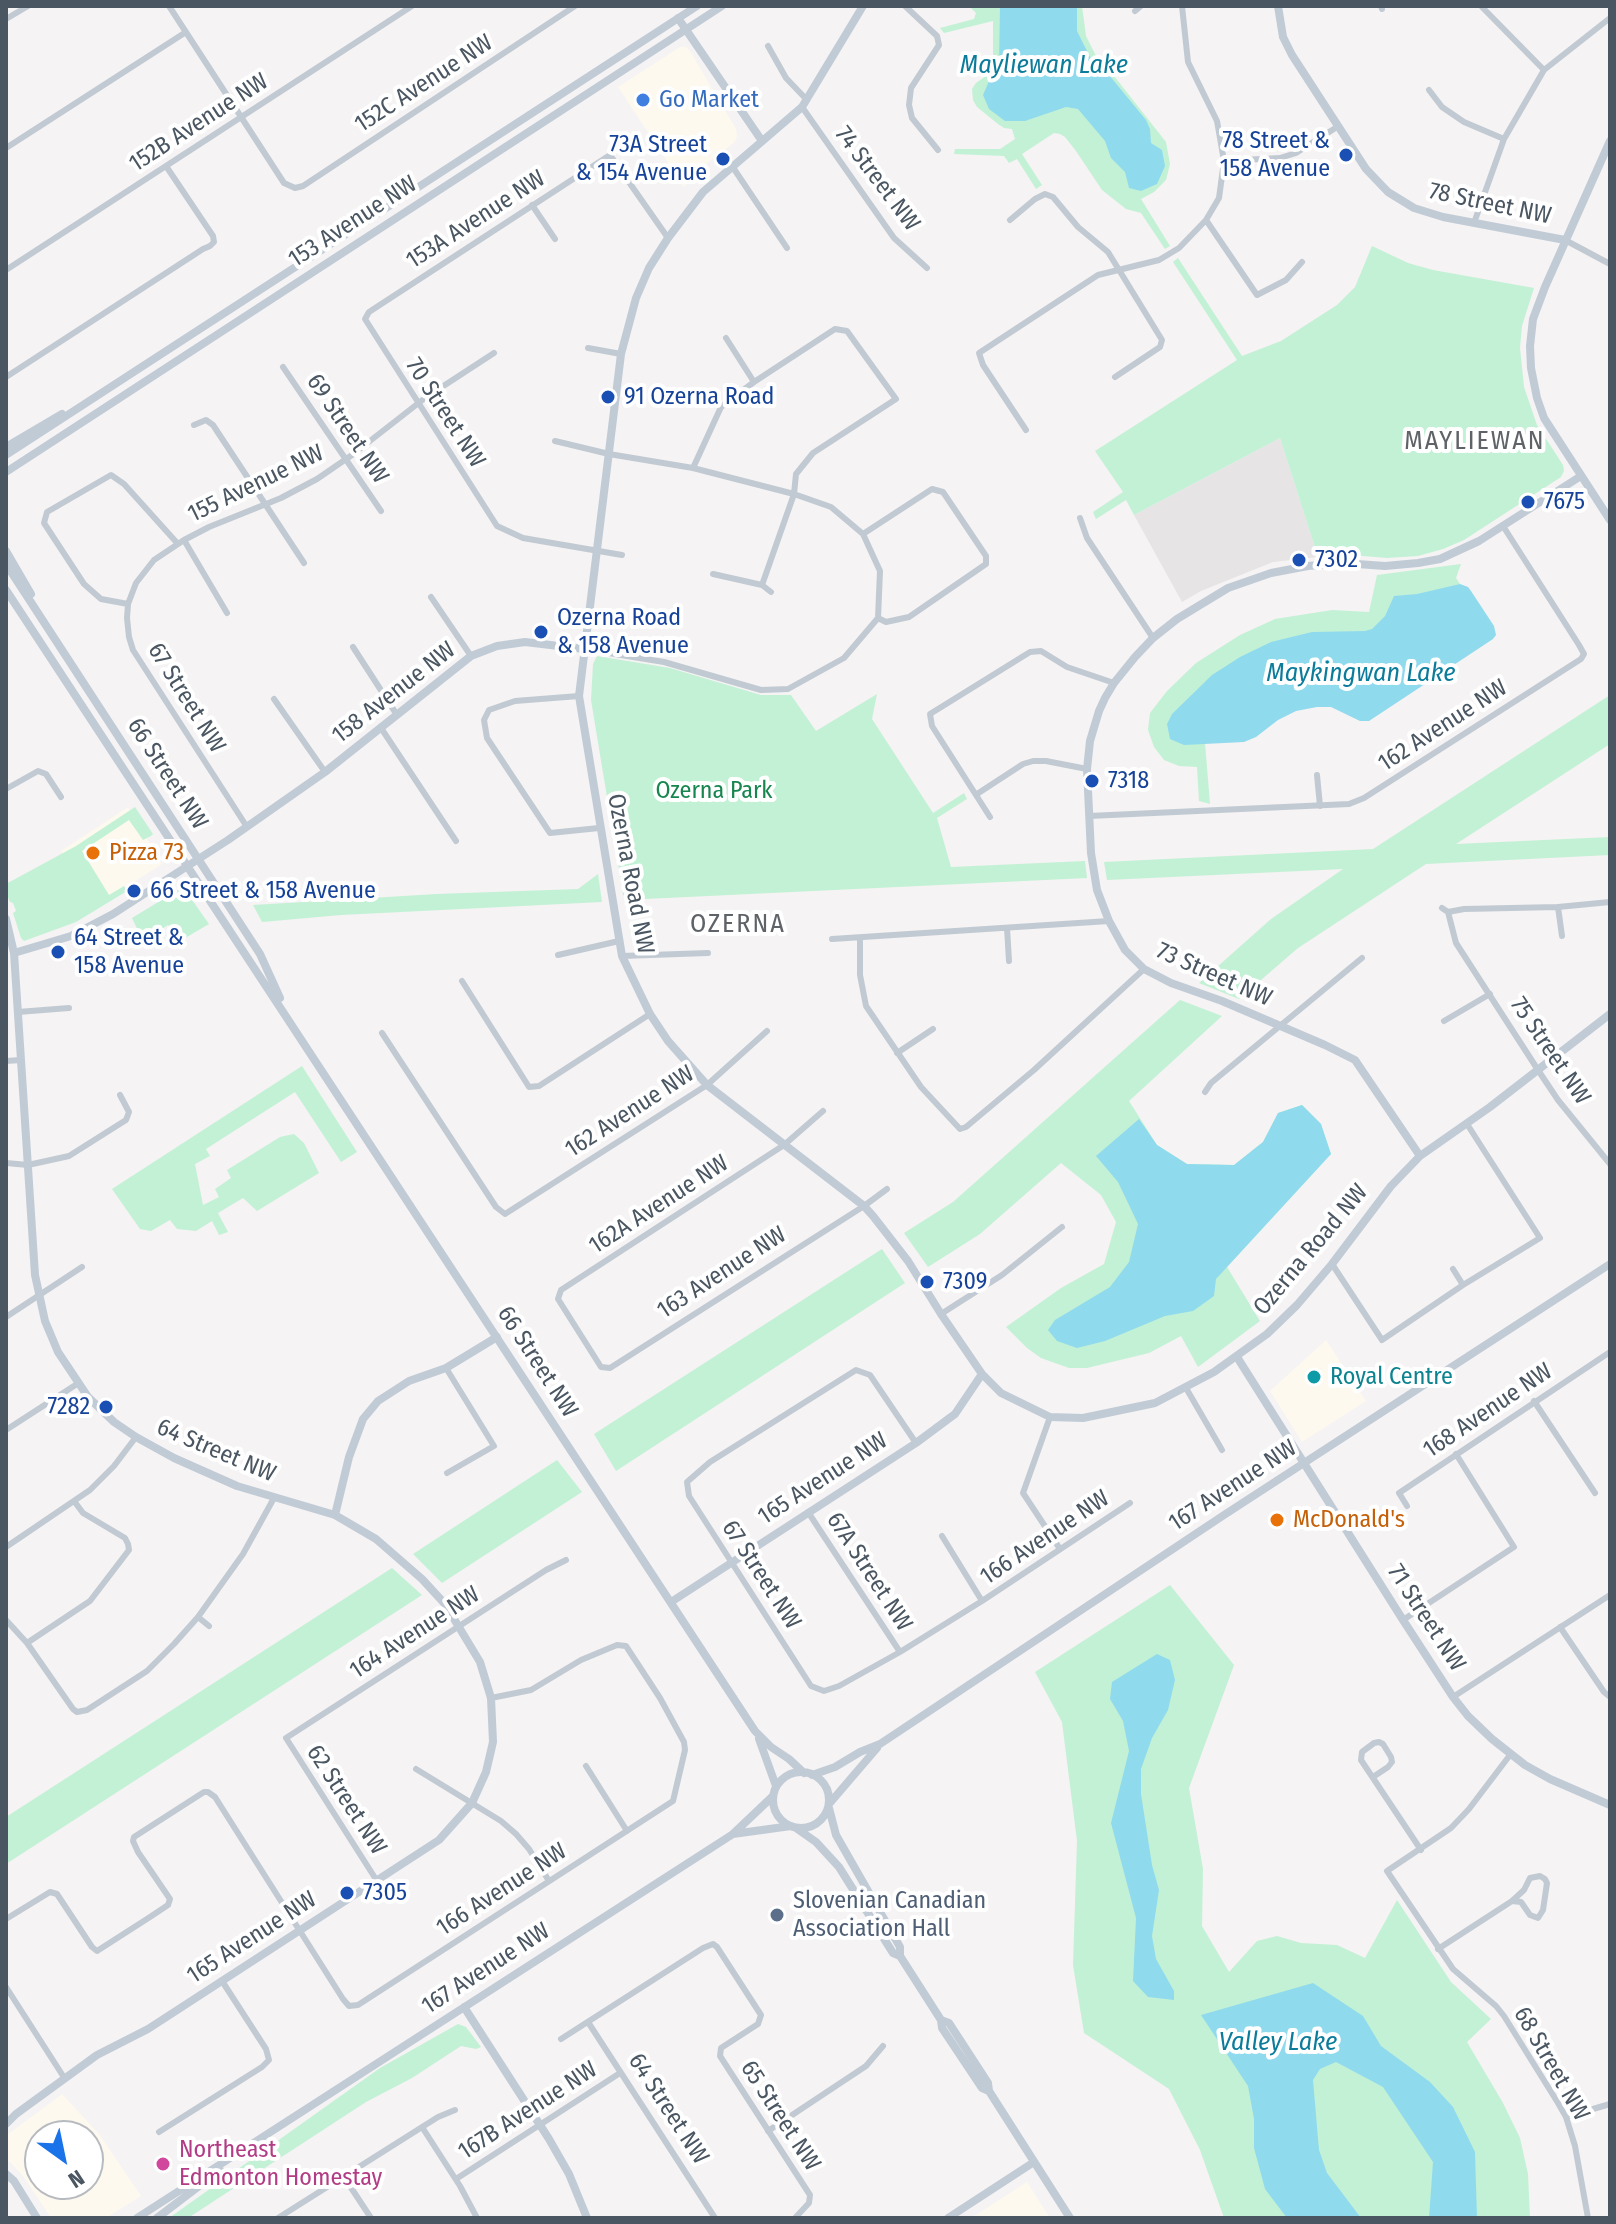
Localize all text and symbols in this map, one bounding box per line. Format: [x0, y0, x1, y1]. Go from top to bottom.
street label: 152C Avenue NW [350, 29, 498, 139]
water label: Mayliewan Lake [960, 50, 1128, 82]
street label: 152B Avenue NW [124, 67, 274, 179]
place label: Go Market [659, 86, 759, 114]
marker: Go Market [634, 91, 652, 109]
street label: 74 Street NW [828, 121, 926, 237]
place label: 78 Street & 158 Avenue [1220, 127, 1330, 183]
place label: 73A Street & 154 Avenue [576, 131, 707, 187]
marker: 78 Street & 158 Avenue [1337, 146, 1355, 164]
marker: 73A Street & 154 Avenue [714, 150, 732, 168]
street label: 153A Avenue NW [401, 164, 551, 276]
street label: 153 Avenue NW [284, 170, 422, 274]
street label: 78 Street NW [1426, 177, 1554, 231]
street label: 70 Street NW [399, 353, 491, 473]
street label: 69 Street NW [300, 369, 394, 489]
place label: 91 Ozerna Road [624, 383, 774, 411]
marker: 91 Ozerna Road [599, 388, 617, 406]
district label: MAYLIEWAN [1404, 426, 1546, 458]
street label: 155 Avenue NW [184, 439, 328, 529]
place label: 7675 [1544, 488, 1585, 516]
marker: 7675 [1519, 493, 1537, 511]
place label: 7302 [1315, 546, 1358, 574]
marker: 7302 [1290, 551, 1308, 569]
place label: Ozerna Road & 158 Avenue [557, 604, 689, 660]
marker: Ozerna Road & 158 Avenue [532, 623, 550, 641]
street label: 158 Avenue NW [327, 636, 461, 750]
street label: 67 Street NW [141, 638, 231, 758]
water label: Maykingwan Lake [1266, 658, 1456, 690]
street label: 162 Avenue NW [1373, 674, 1513, 778]
street label: 66 Street NW [120, 713, 214, 835]
place label: 7318 [1108, 767, 1149, 795]
marker: 7318 [1083, 772, 1101, 790]
park label: Ozerna Park [655, 777, 773, 805]
street label: Ozerna Road NW [600, 792, 660, 956]
place label: Pizza 73 [109, 839, 184, 867]
marker: Pizza 73 [84, 844, 102, 862]
place label: 66 Street & 158 Avenue [150, 877, 376, 905]
marker: 66 Street & 158 Avenue [125, 882, 143, 900]
district label: OZERNA [690, 909, 786, 941]
place label: 64 Street & 158 Avenue [74, 924, 184, 980]
street label: 73 Street NW [1152, 937, 1276, 1013]
marker: 64 Street & 158 Avenue [49, 943, 67, 961]
street label: 75 Street NW [1504, 992, 1596, 1110]
street label: 162 Avenue NW [560, 1060, 700, 1164]
street label: 162A Avenue NW [584, 1149, 734, 1261]
street label: Ozerna Road NW [1248, 1179, 1374, 1321]
street label: 163 Avenue NW [652, 1221, 792, 1325]
place label: 7309 [943, 1268, 987, 1296]
marker: 7309 [918, 1273, 936, 1291]
street label: 66 Street NW [490, 1301, 584, 1423]
street label: 168 Avenue NW [1418, 1357, 1558, 1465]
place label: Royal Centre [1330, 1363, 1453, 1391]
marker: Royal Centre [1305, 1368, 1323, 1386]
place label: 7282 [48, 1393, 90, 1421]
marker: 7282 [97, 1398, 115, 1416]
street label: 64 Street NW [152, 1413, 280, 1489]
street label: 165 Avenue NW [753, 1427, 893, 1531]
street label: 167 Avenue NW [1164, 1434, 1302, 1538]
street label: 166 Avenue NW [975, 1484, 1115, 1592]
place label: McDonald's [1293, 1506, 1405, 1534]
street label: 67A Street NW [820, 1507, 918, 1637]
marker: McDonald's [1268, 1511, 1286, 1529]
street label: 67 Street NW [715, 1515, 807, 1635]
street label: 71 Street NW [1381, 1559, 1471, 1677]
street label: 164 Avenue NW [345, 1580, 485, 1686]
street label: 62 Street NW [300, 1740, 392, 1860]
street label: 166 Avenue NW [432, 1837, 572, 1943]
place label: 7305 [363, 1879, 407, 1907]
marker: 7305 [338, 1884, 356, 1902]
street label: 165 Avenue NW [182, 1886, 322, 1990]
place label: Slovenian Canadian Association Hall [793, 1887, 986, 1943]
marker: Slovenian Canadian Association Hall [768, 1906, 786, 1924]
street label: 167 Avenue NW [417, 1917, 555, 2021]
street label: 68 Street NW [1507, 2002, 1595, 2126]
water label: Valley Lake [1219, 2027, 1337, 2059]
street label: 64 Street NW [622, 2048, 714, 2170]
street label: 167B Avenue NW [453, 2055, 603, 2167]
street label: 65 Street NW [734, 2055, 826, 2177]
north arrow [24, 2120, 104, 2200]
place label: Northeast Edmonton Homestay [179, 2136, 382, 2192]
marker: Northeast Edmonton Homestay [154, 2155, 172, 2173]
text: N [63, 2164, 89, 2194]

